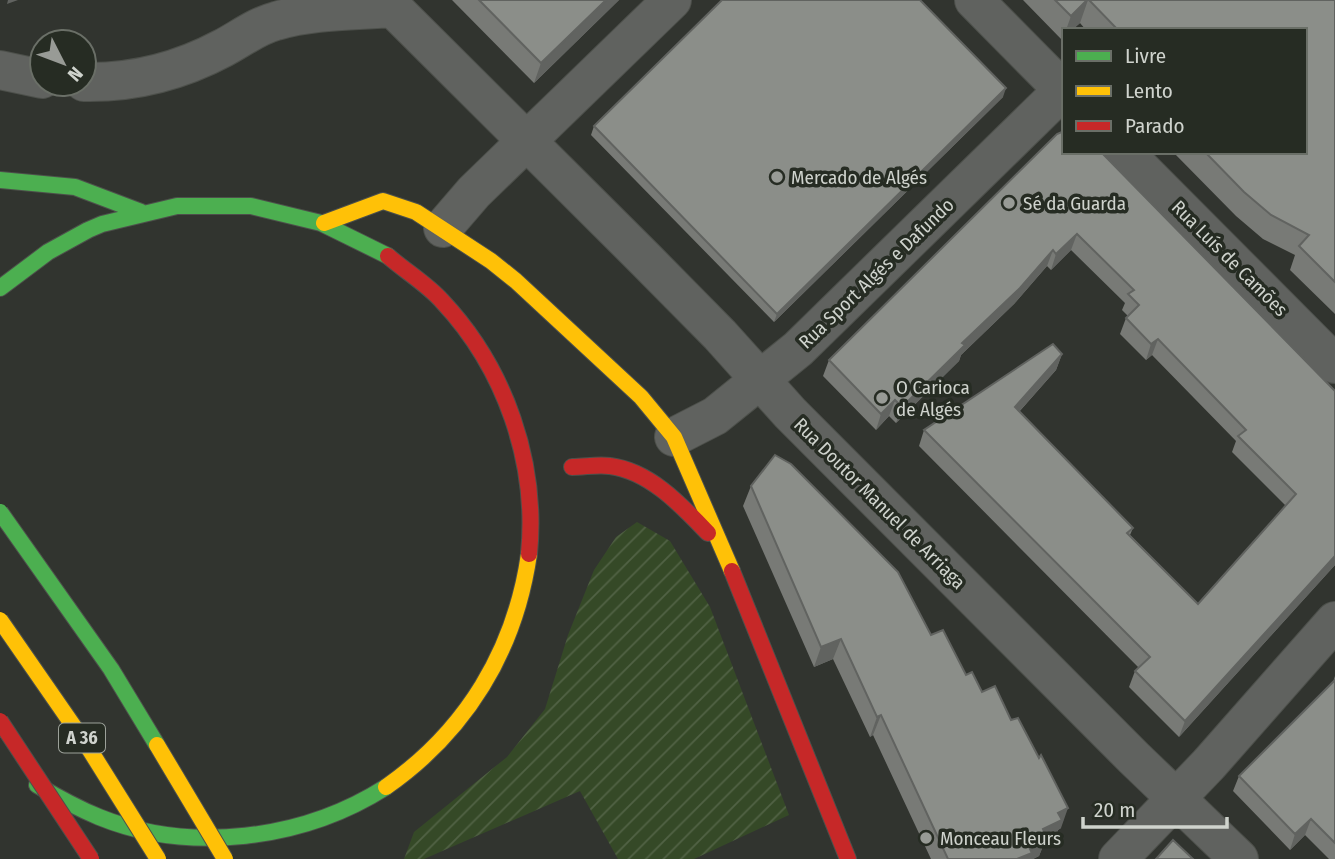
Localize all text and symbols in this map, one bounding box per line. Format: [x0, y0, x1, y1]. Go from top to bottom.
north arrow [28, 28, 98, 98]
legend [1062, 28, 1307, 154]
text: Livre [1125, 43, 1166, 69]
text: N [63, 62, 88, 86]
text: Lento [1125, 78, 1173, 104]
text: Parado [1125, 113, 1184, 139]
place label: Mercado de Algés [791, 166, 927, 189]
marker: Mercado de Algés [769, 169, 785, 185]
place label: Sé da Guarda [1023, 192, 1126, 215]
street label: Rua Sport Algés e Dafundo [794, 193, 959, 353]
marker: Sé da Guarda [1001, 195, 1017, 211]
street label: Rua Luís de Camões [1167, 196, 1292, 321]
place label: O Carioca de Algés [896, 376, 970, 421]
marker: O Carioca de Algés [874, 390, 890, 406]
street label: Rua Doutor Manuel de Arriaga [789, 413, 970, 594]
road number: A 36 [59, 724, 105, 752]
scale bar [1083, 786, 1226, 830]
text: 20 m [1094, 797, 1135, 823]
place label: Monceau Fleurs [940, 827, 1061, 850]
marker: Monceau Fleurs [918, 830, 934, 846]

